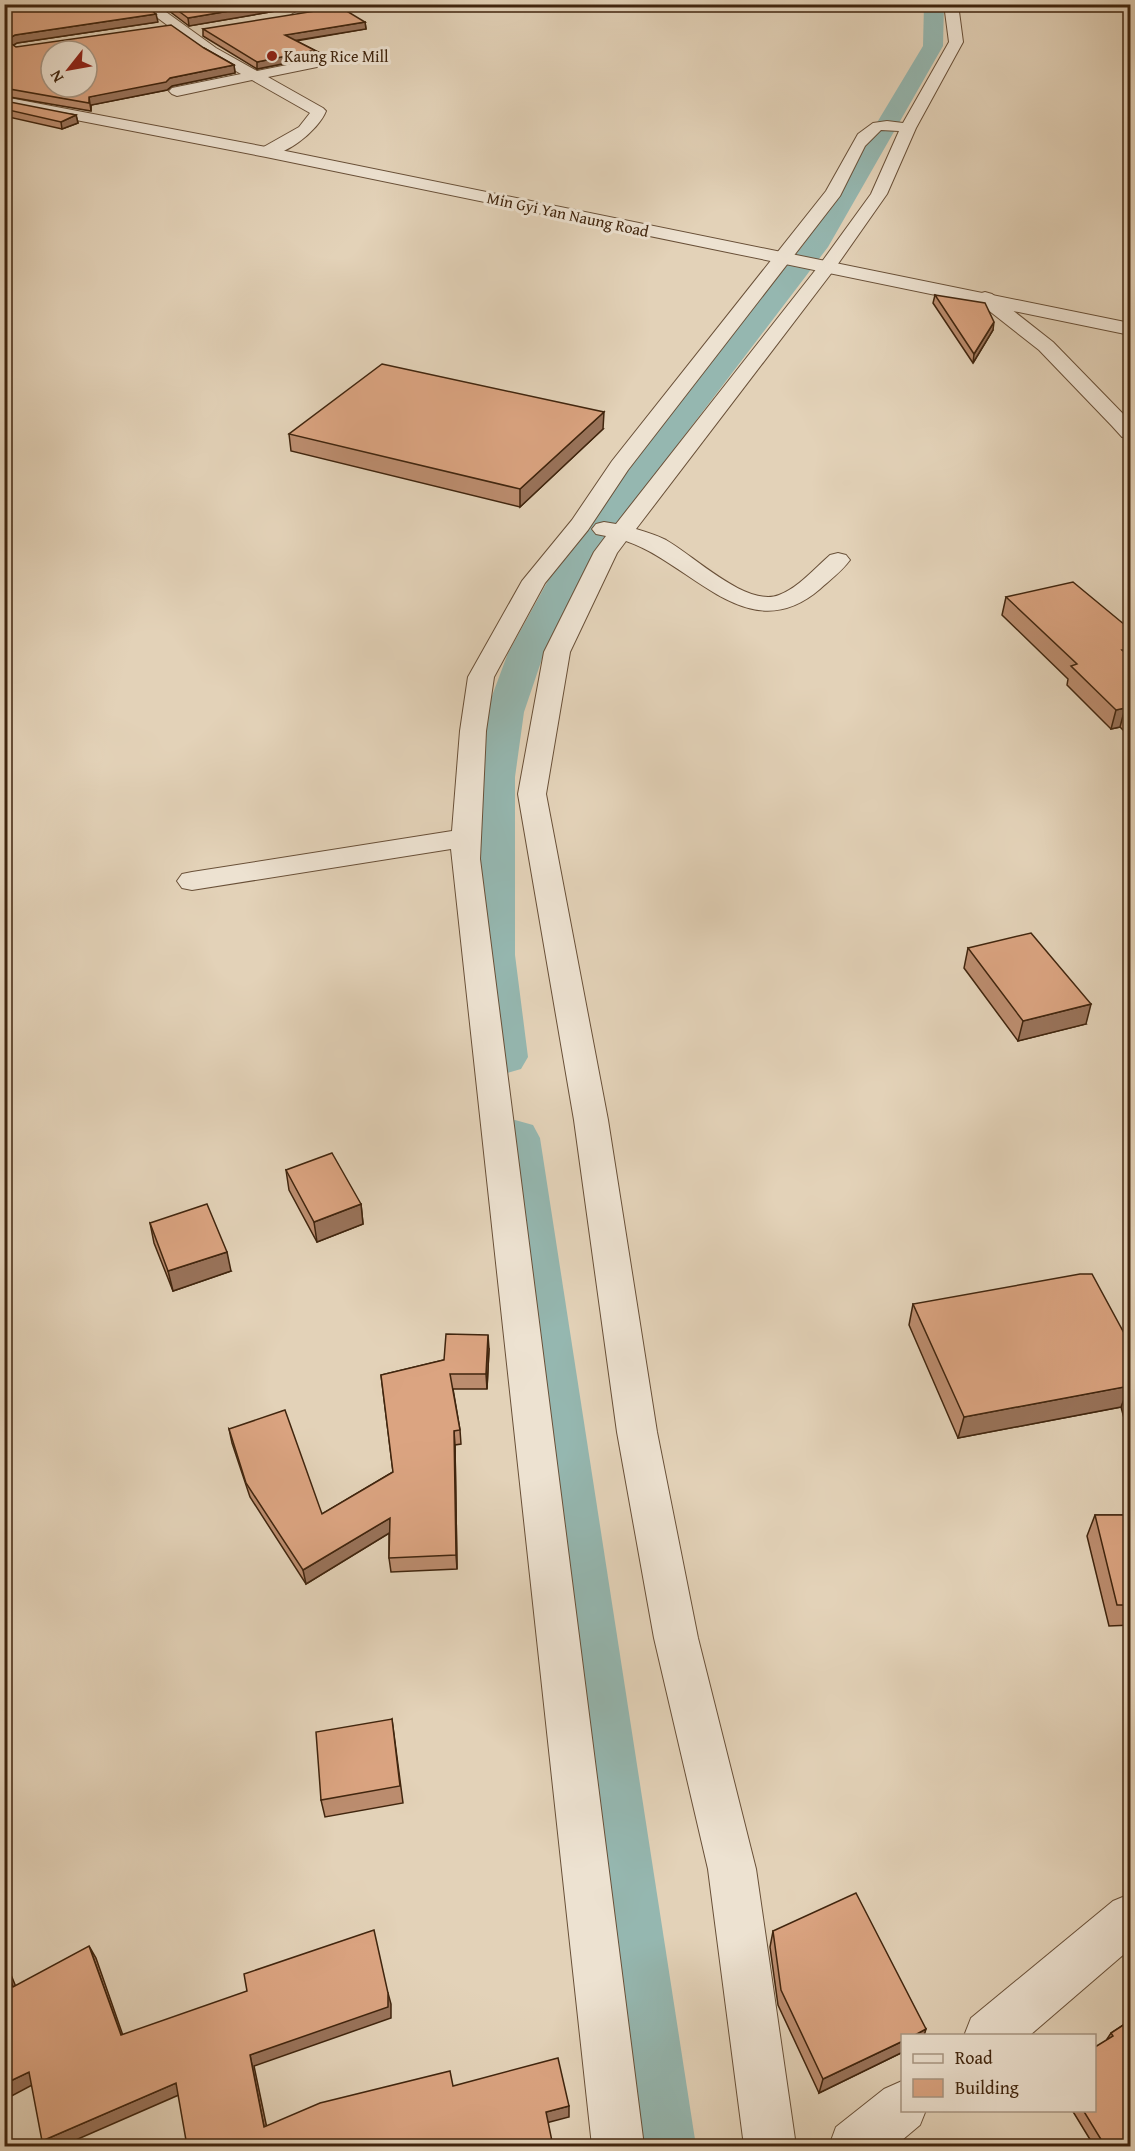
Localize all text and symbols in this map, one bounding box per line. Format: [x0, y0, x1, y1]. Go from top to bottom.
north arrow [39, 39, 99, 99]
place label: Kaung Rice Mill [284, 44, 389, 68]
marker: Kaung Rice Mill [265, 49, 279, 63]
text: N [43, 66, 69, 87]
street label: Min Gyi Yan Naung Road [485, 185, 652, 243]
legend [901, 2034, 1096, 2112]
text: Road [955, 2044, 993, 2071]
text: Building [955, 2074, 1019, 2101]

